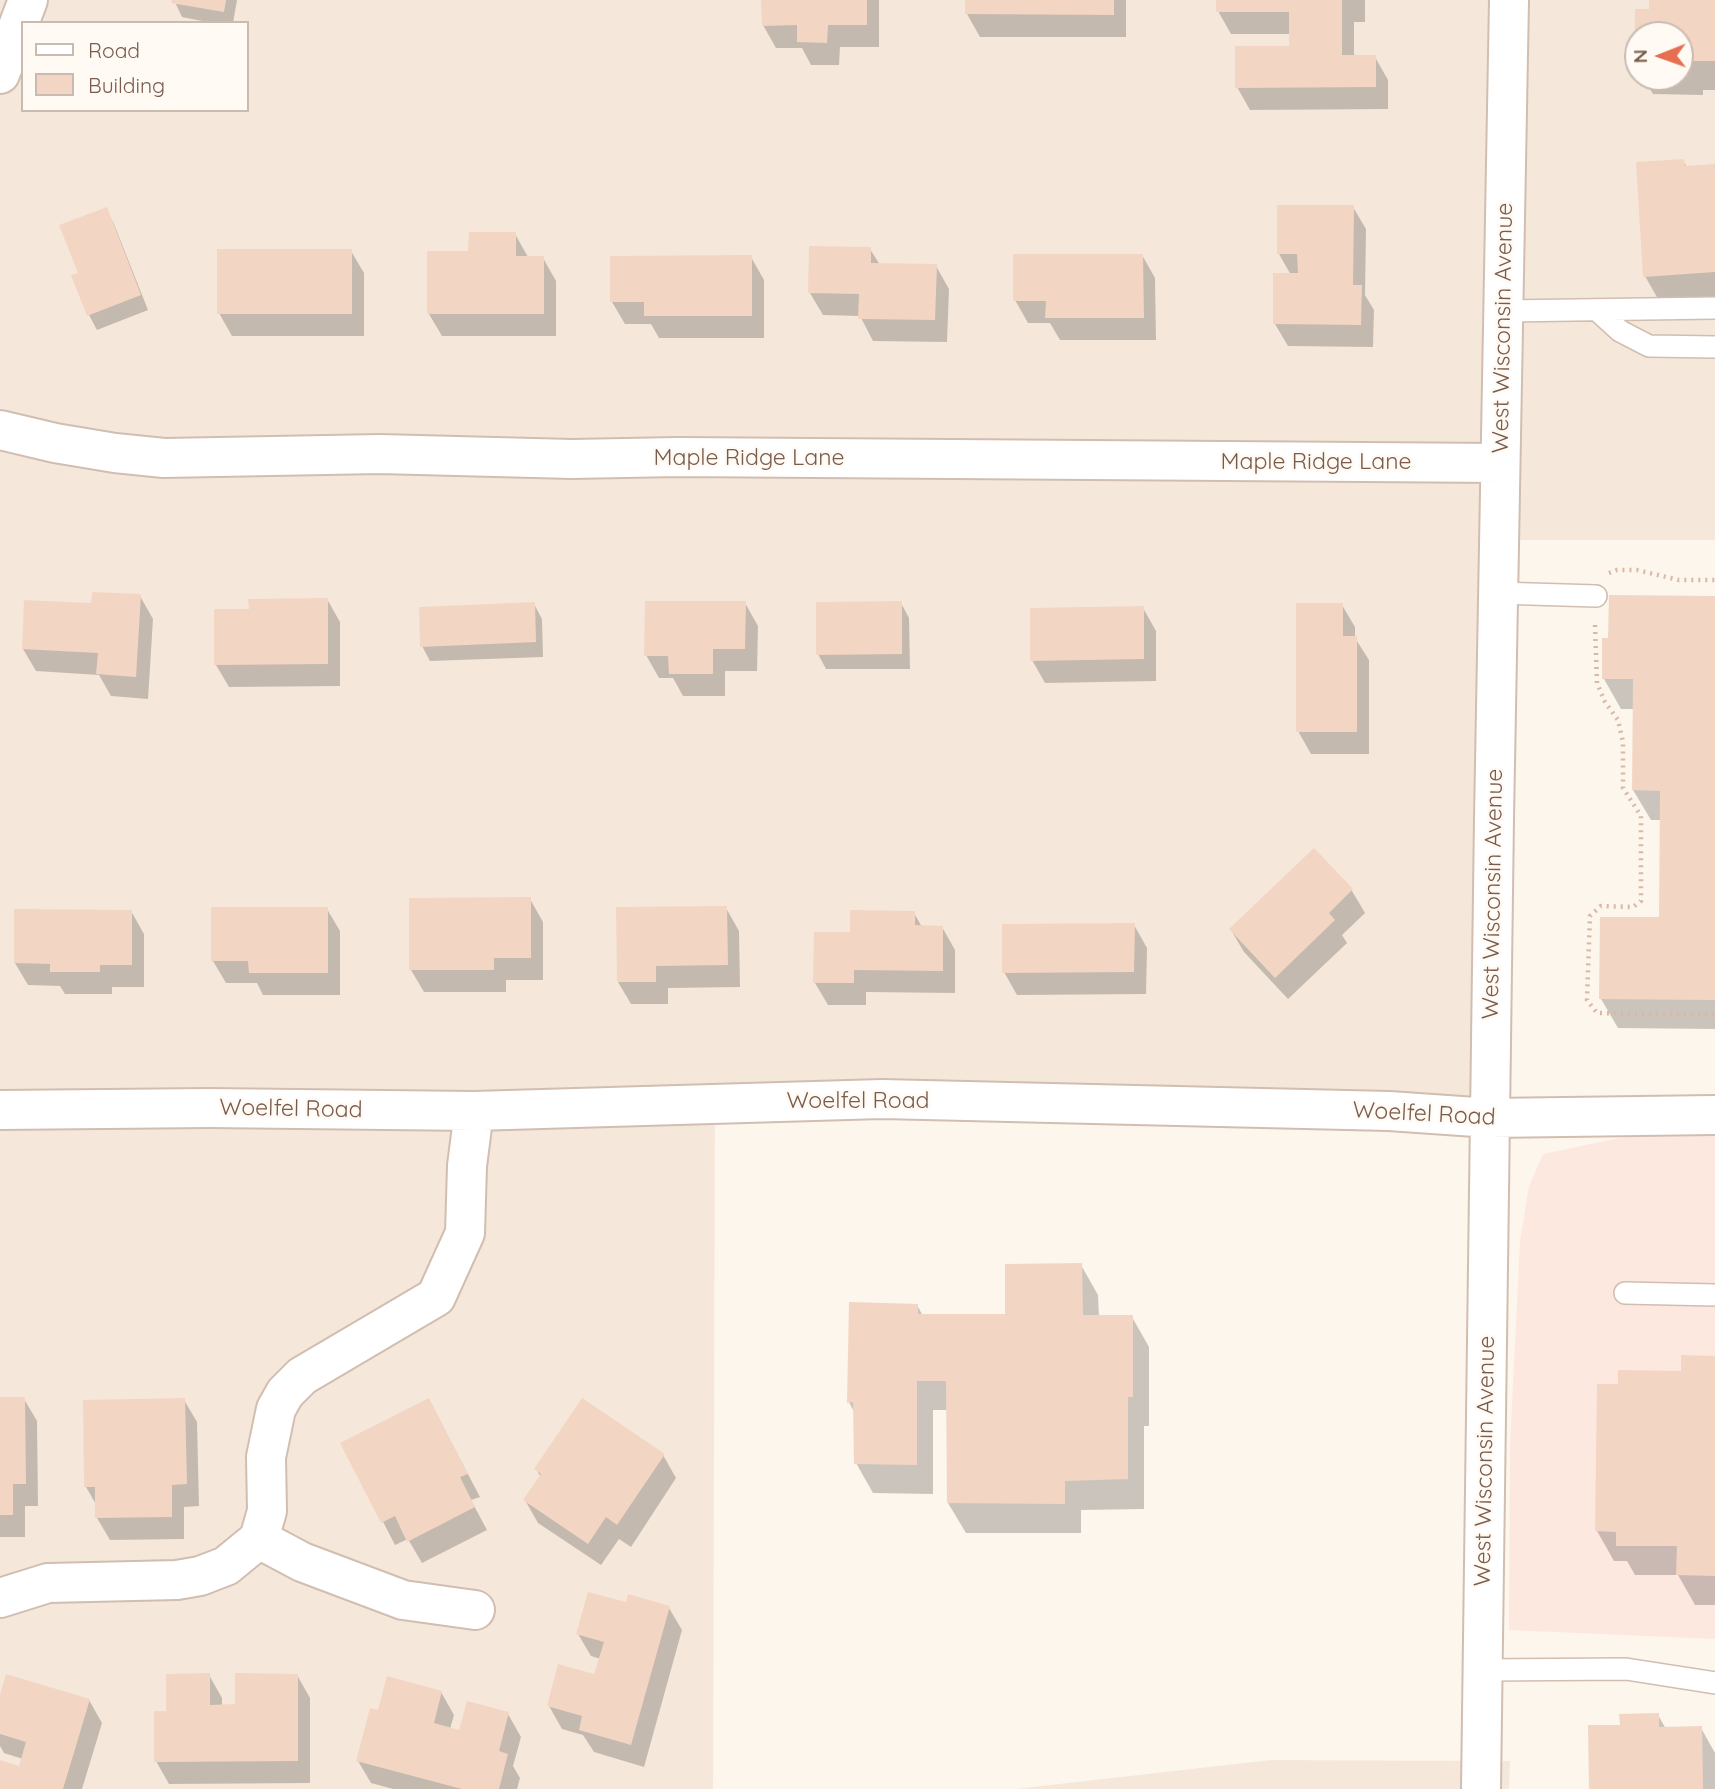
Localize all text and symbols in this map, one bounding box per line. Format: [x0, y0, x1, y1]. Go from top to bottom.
legend [21, 21, 248, 112]
north arrow [1624, 21, 1694, 91]
text: Road [88, 37, 140, 63]
text: N [1628, 49, 1652, 64]
text: Building [88, 72, 165, 98]
street label: West Wisconsin Avenue [1487, 202, 1519, 454]
street label: Maple Ridge Lane [653, 444, 845, 472]
street label: Maple Ridge Lane [1220, 448, 1412, 476]
street label: West Wisconsin Avenue [1477, 768, 1509, 1020]
street label: Woelfel Road [786, 1087, 930, 1115]
street label: Woelfel Road [219, 1094, 363, 1124]
street label: Woelfel Road [1352, 1096, 1496, 1132]
street label: West Wisconsin Avenue [1469, 1335, 1501, 1587]

